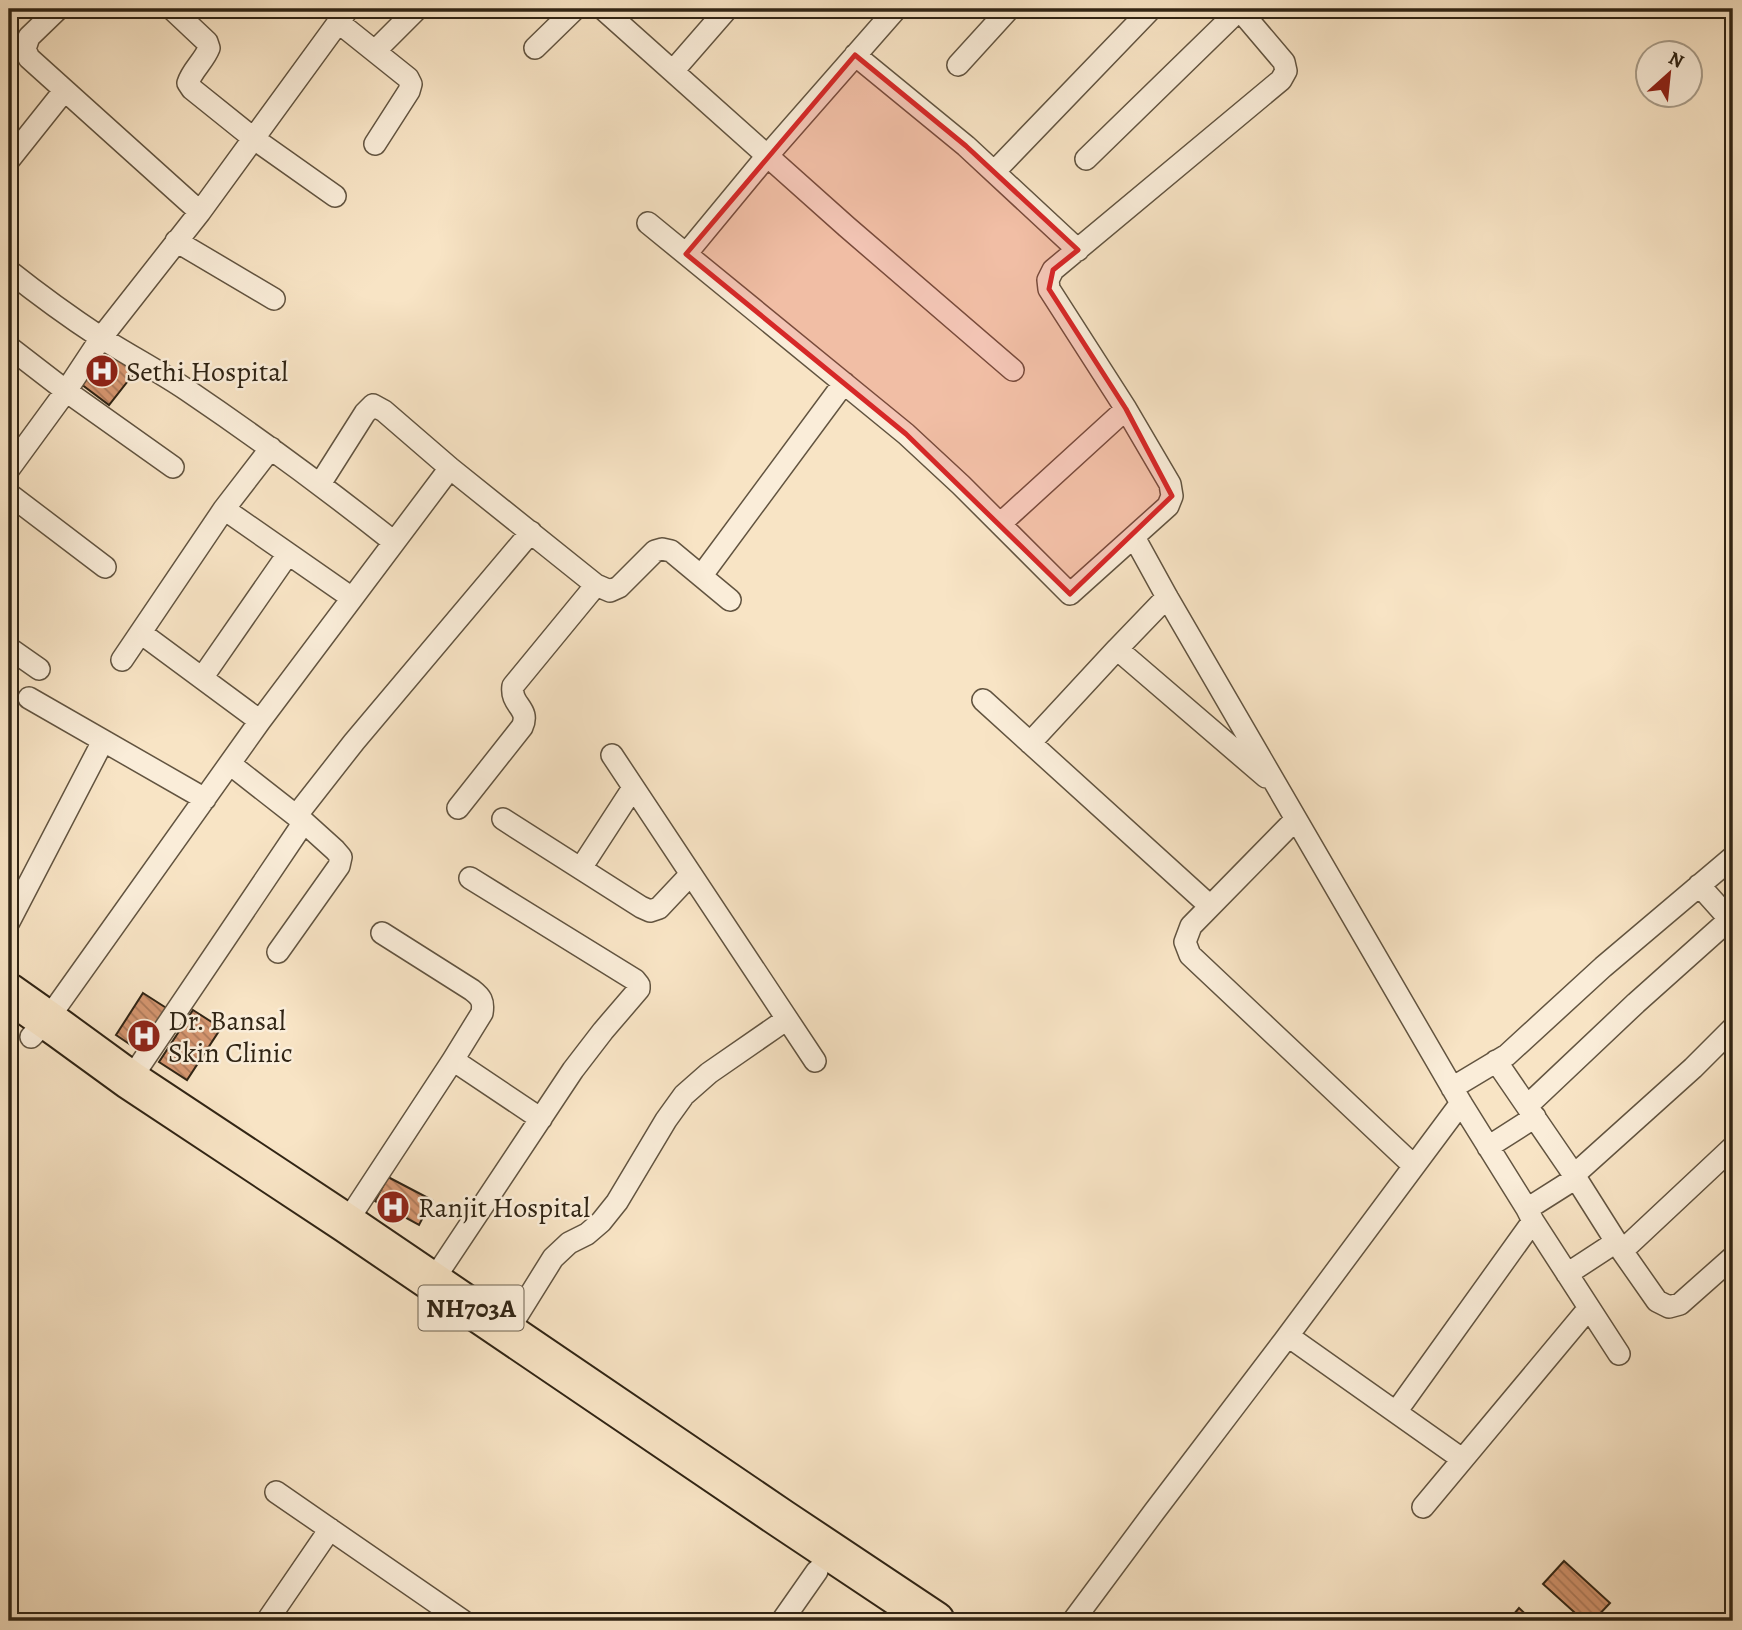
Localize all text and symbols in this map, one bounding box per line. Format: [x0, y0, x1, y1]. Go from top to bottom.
north arrow [1634, 38, 1704, 108]
text: N [1664, 45, 1688, 75]
hospital icon: Sethi Hospital [83, 352, 121, 390]
place label: Sethi Hospital [126, 353, 288, 391]
place label: Dr. Bansal Skin Clinic [168, 1002, 293, 1072]
hospital icon: Dr. Bansal Skin Clinic [125, 1017, 163, 1055]
hospital icon: Ranjit Hospital [374, 1188, 412, 1226]
place label: Ranjit Hospital [418, 1189, 590, 1227]
road number: NH703A [419, 1286, 524, 1330]

